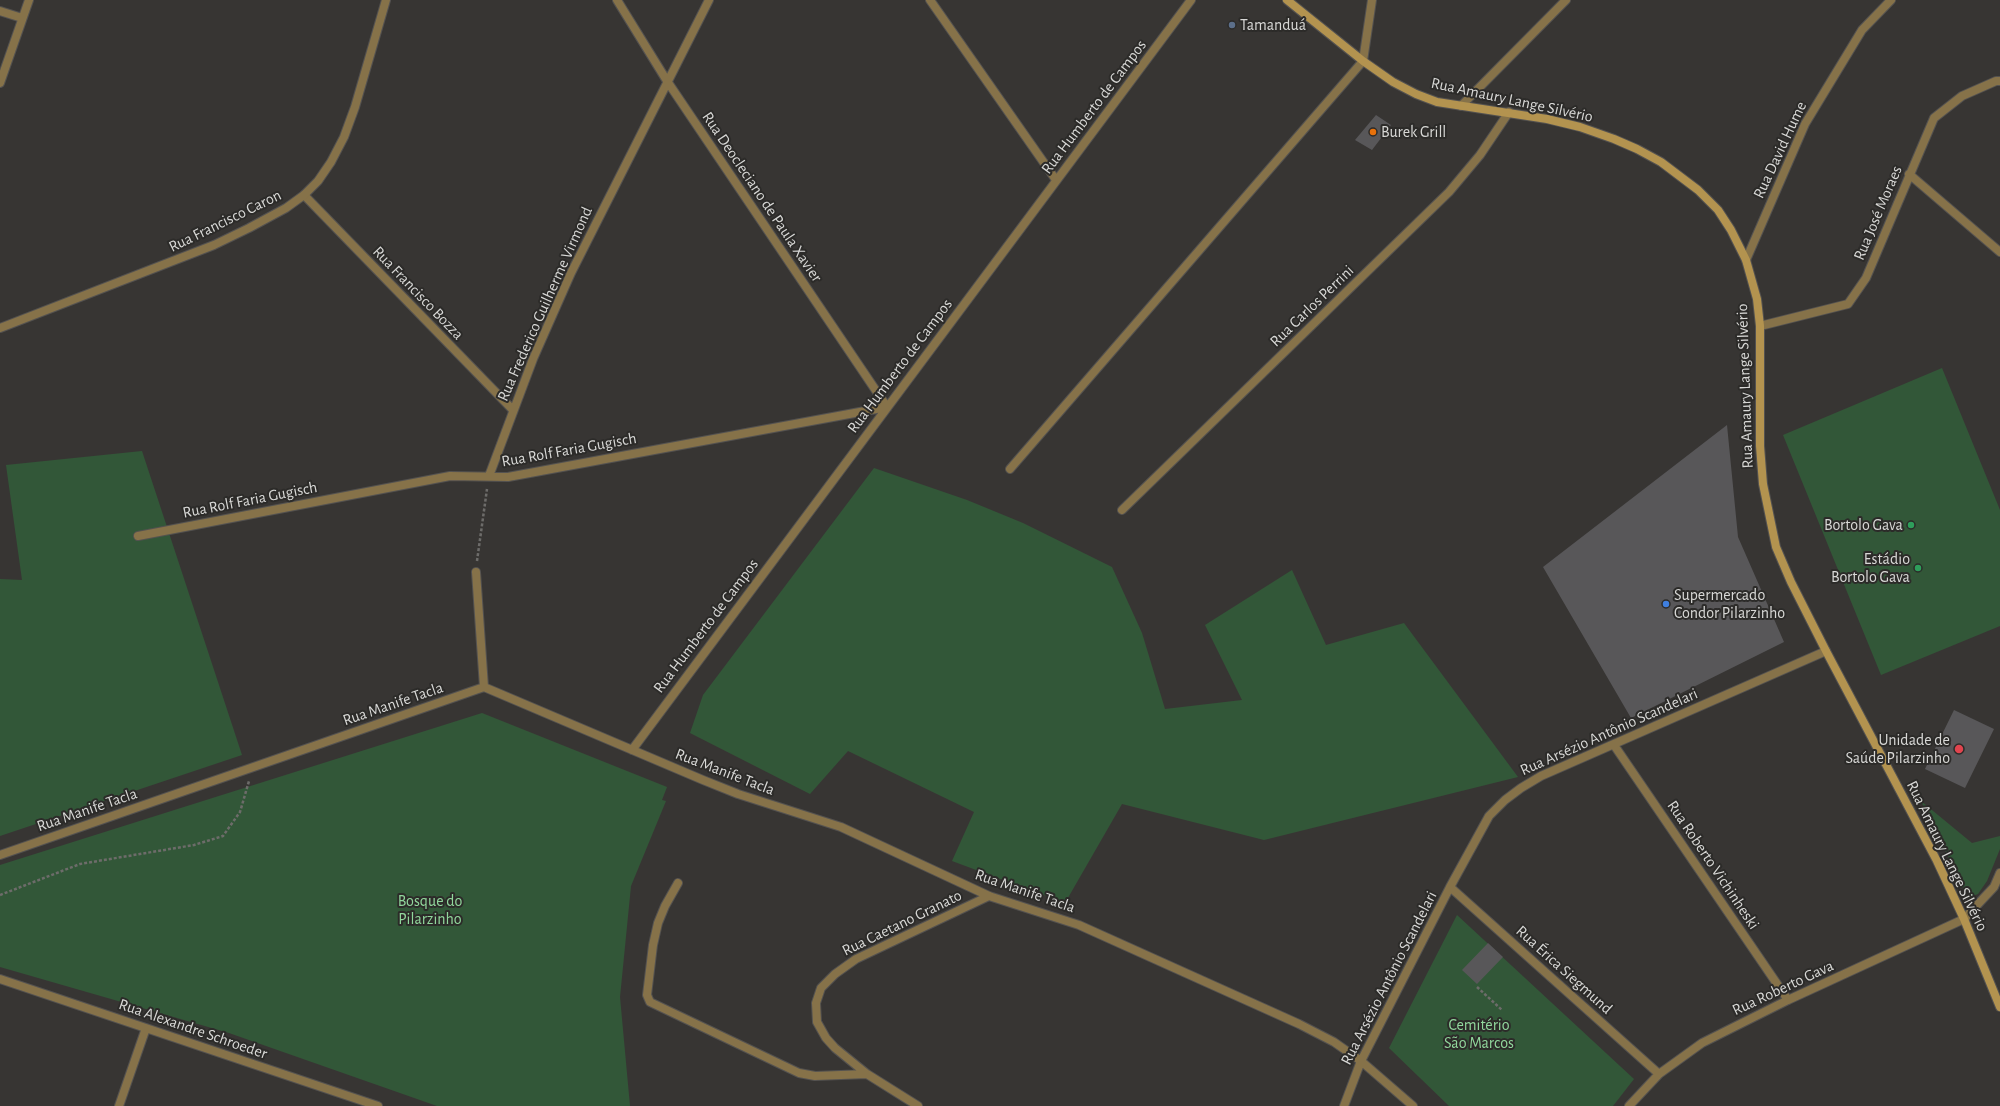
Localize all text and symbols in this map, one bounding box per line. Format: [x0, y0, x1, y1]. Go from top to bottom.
place label: Tamanduá [1240, 15, 1306, 35]
marker: Tamanduá [1227, 20, 1237, 30]
street label: Rua Humberto de Campos [1037, 36, 1151, 178]
street label: Rua Amaury Lange Silvério [1429, 73, 1595, 127]
street label: Rua David Hume [1749, 98, 1811, 202]
street label: Rua Deocleciano de Paula Xavier [698, 108, 826, 286]
place label: Burek Grill [1381, 122, 1446, 142]
marker: Burek Grill [1368, 127, 1378, 137]
street label: Rua José Moraes [1849, 163, 1907, 263]
street label: Rua Francisco Caron [166, 185, 284, 257]
street label: Rua Frederico Guilherme Virmond [493, 204, 597, 404]
street label: Rua Francisco Bozza [368, 242, 468, 344]
street label: Rua Carlos Perrini [1266, 261, 1358, 351]
street label: Rua Humberto de Campos [843, 295, 957, 437]
street label: Rua Amaury Lange Silvério [1733, 303, 1757, 469]
street label: Rua Rolf Faria Gugisch [500, 429, 638, 471]
street label: Rua Rolf Faria Gugisch [181, 478, 319, 522]
place label: Bortolo Gava [1824, 515, 1903, 535]
marker: Bortolo Gava [1906, 520, 1916, 530]
place label: Estádio Bortolo Gava [1831, 549, 1910, 587]
street label: Rua Humberto de Campos [649, 555, 763, 697]
marker: Estádio Bortolo Gava [1913, 563, 1923, 573]
place label: Supermercado Condor Pilarzinho [1674, 585, 1785, 623]
marker: Supermercado Condor Pilarzinho [1661, 599, 1671, 609]
street label: Rua Manife Tacla [340, 678, 446, 730]
street label: Rua Arsézio Antônio Scandelari [1517, 684, 1701, 780]
place label: Unidade de Saúde Pilarzinho [1845, 730, 1950, 768]
marker: Unidade de Saúde Pilarzinho [1953, 743, 1965, 755]
street label: Rua Manife Tacla [673, 744, 777, 800]
street label: Rua Amaury Lange Silvério [1902, 778, 1992, 934]
street label: Rua Manife Tacla [34, 784, 140, 836]
street label: Rua Roberto Vichinheski [1663, 797, 1763, 933]
street label: Rua Manife Tacla [972, 865, 1078, 917]
street label: Rua Caetano Granato [839, 886, 965, 960]
street label: Rua Arsézio Antônio Scandelari [1337, 888, 1441, 1068]
park label: Bosque do Pilarzinho [398, 891, 462, 929]
street label: Rua Érica Siegmund [1512, 922, 1616, 1018]
street label: Rua Roberto Gava [1729, 956, 1837, 1020]
street label: Rua Alexandre Schroeder [116, 995, 270, 1063]
park label: Cemitério São Marcos [1444, 1015, 1514, 1053]

